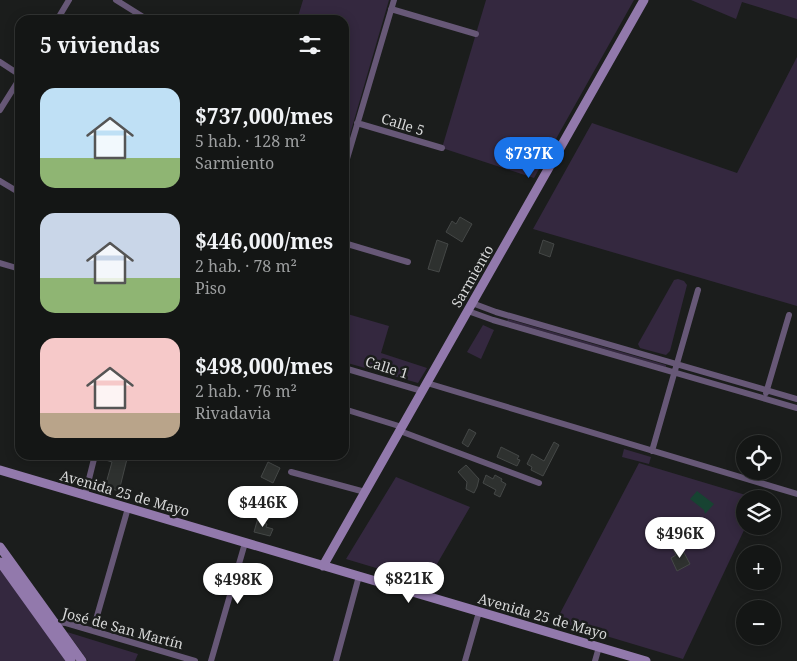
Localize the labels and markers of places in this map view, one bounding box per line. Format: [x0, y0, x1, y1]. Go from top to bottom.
pin: $737K [494, 136, 564, 179]
pin: $446K [228, 486, 298, 528]
pin: $496K [645, 516, 715, 559]
pin: $498K [203, 562, 273, 605]
pin: $821K [374, 562, 444, 604]

